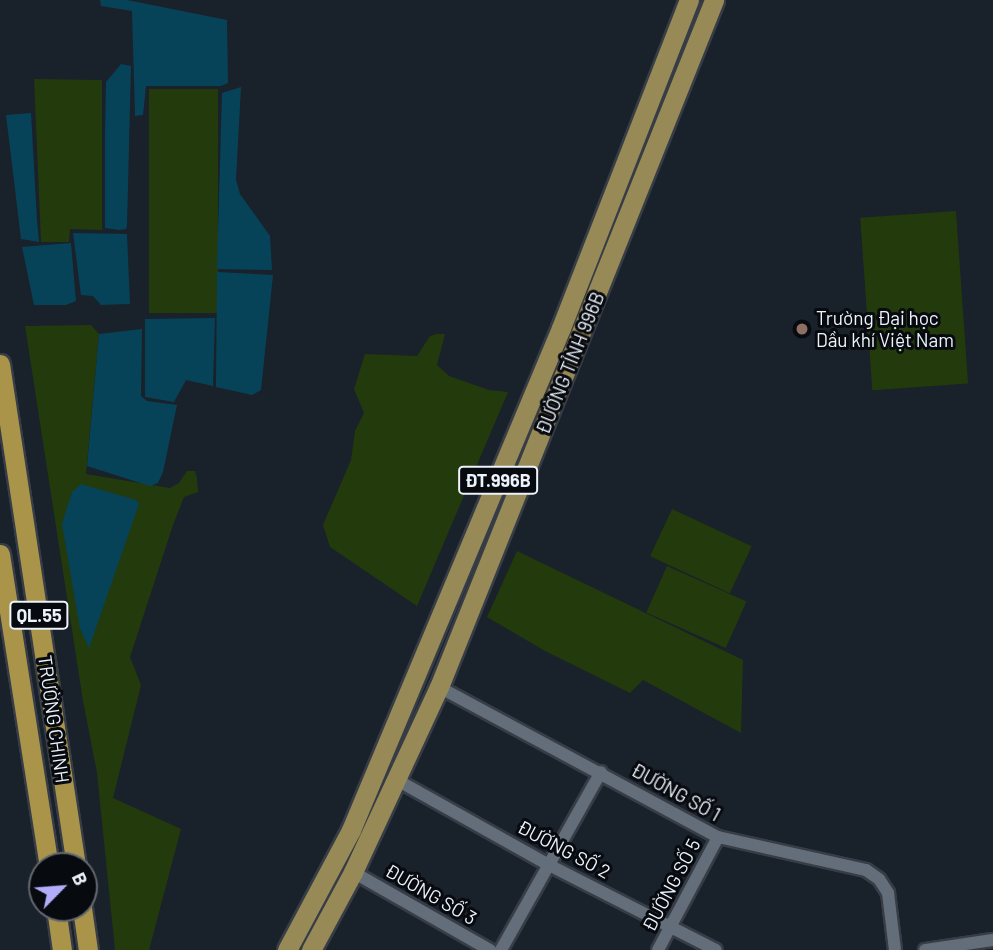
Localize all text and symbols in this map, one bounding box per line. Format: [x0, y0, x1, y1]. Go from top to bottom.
street label: ĐƯỜNG TỈNH 996B [531, 289, 609, 437]
place label: Trường Đại học Dầu khí Việt Nam [816, 307, 954, 351]
marker: Trường Đại học Dầu khí Việt Nam [794, 321, 810, 337]
road number: ĐT.996B [458, 466, 538, 494]
road number: QL.55 [9, 600, 69, 630]
street label: TRƯỜNG CHINH [34, 654, 74, 784]
street label: ĐƯỜNG SỐ 1 [627, 758, 725, 826]
street label: ĐƯỜNG SỐ 2 [514, 815, 614, 883]
street label: ĐƯỜNG SỐ 5 [637, 835, 705, 935]
north arrow [28, 852, 98, 922]
street label: ĐƯỜNG SỐ 3 [381, 859, 481, 929]
text: B [68, 869, 94, 889]

